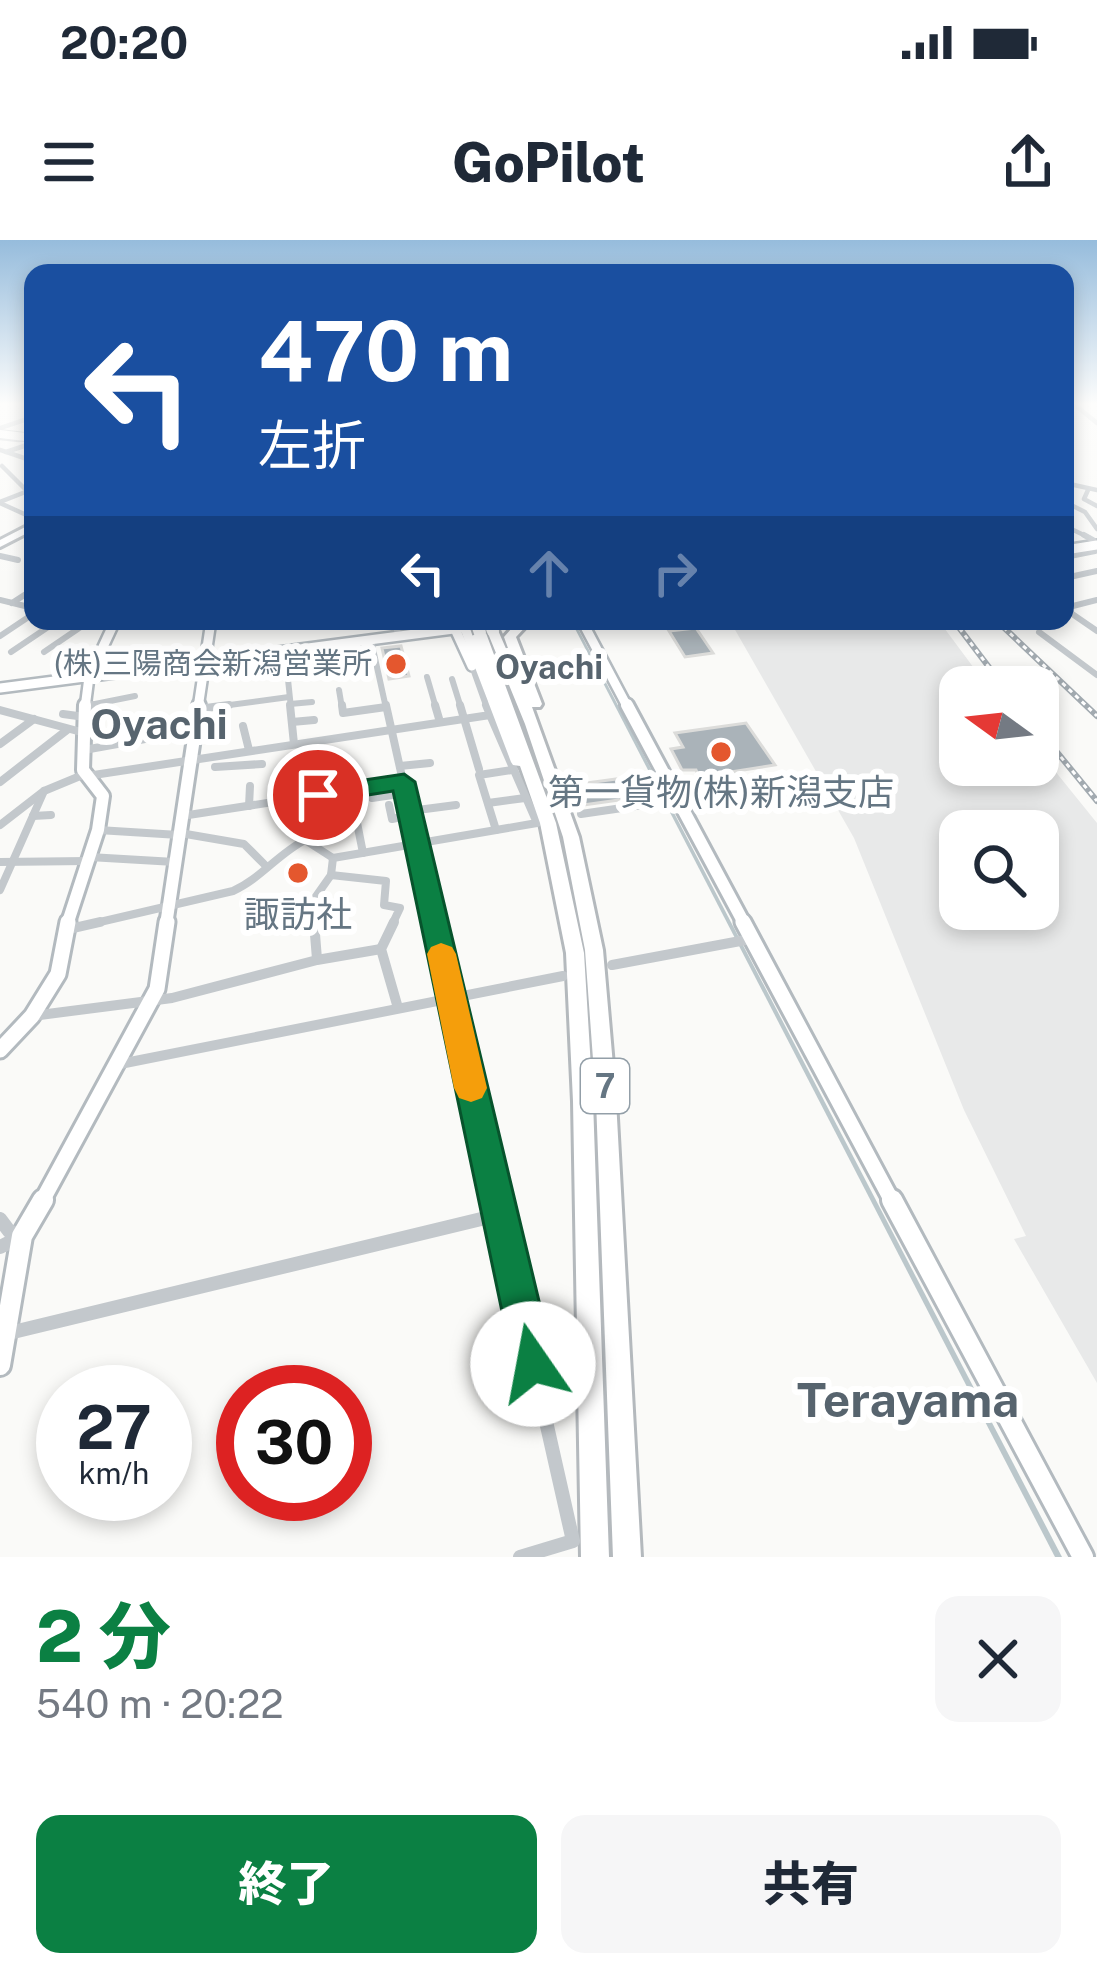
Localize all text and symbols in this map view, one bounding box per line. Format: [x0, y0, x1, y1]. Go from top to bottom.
text: 20:20 [60, 16, 188, 69]
icon: menu [36, 129, 102, 195]
icon: share [995, 129, 1061, 195]
text: GoPilot [452, 131, 645, 194]
text: 470 m [258, 301, 513, 400]
icon: left [60, 312, 216, 468]
text: 左折 [258, 414, 366, 477]
icon: left [390, 540, 456, 606]
icon: ahead [516, 540, 582, 606]
icon: right [642, 540, 708, 606]
place label: (株)三陽商会新潟営業所 [54, 645, 372, 681]
district label: Oyachi [495, 648, 603, 686]
marker: (株)三陽商会新潟営業所 [383, 651, 409, 677]
north arrow [939, 666, 1059, 786]
map controls [939, 666, 1059, 930]
district label: Oyachi [90, 699, 228, 748]
marker: 第一貨物(株)新潟支店 [708, 739, 734, 765]
pin [267, 744, 369, 846]
icon: arrive [285, 762, 351, 828]
place label: 第一貨物(株)新潟支店 [548, 771, 894, 813]
button: search [939, 810, 1059, 930]
marker: 諏訪社 [285, 860, 311, 886]
place label: 諏訪社 [244, 893, 352, 935]
road number: 7 [581, 1059, 629, 1113]
position arrow [470, 1301, 596, 1427]
speed limit sign: 30 [216, 1365, 372, 1521]
district label: Terayama [797, 1371, 1019, 1428]
text: 27 [76, 1392, 152, 1463]
text: km/h [79, 1455, 149, 1491]
text: 2 分 [36, 1594, 171, 1678]
button: close [935, 1596, 1061, 1722]
text: 540 m · 20:22 [36, 1681, 283, 1727]
button: 終了 [36, 1815, 537, 1953]
button: 共有 [561, 1815, 1061, 1953]

